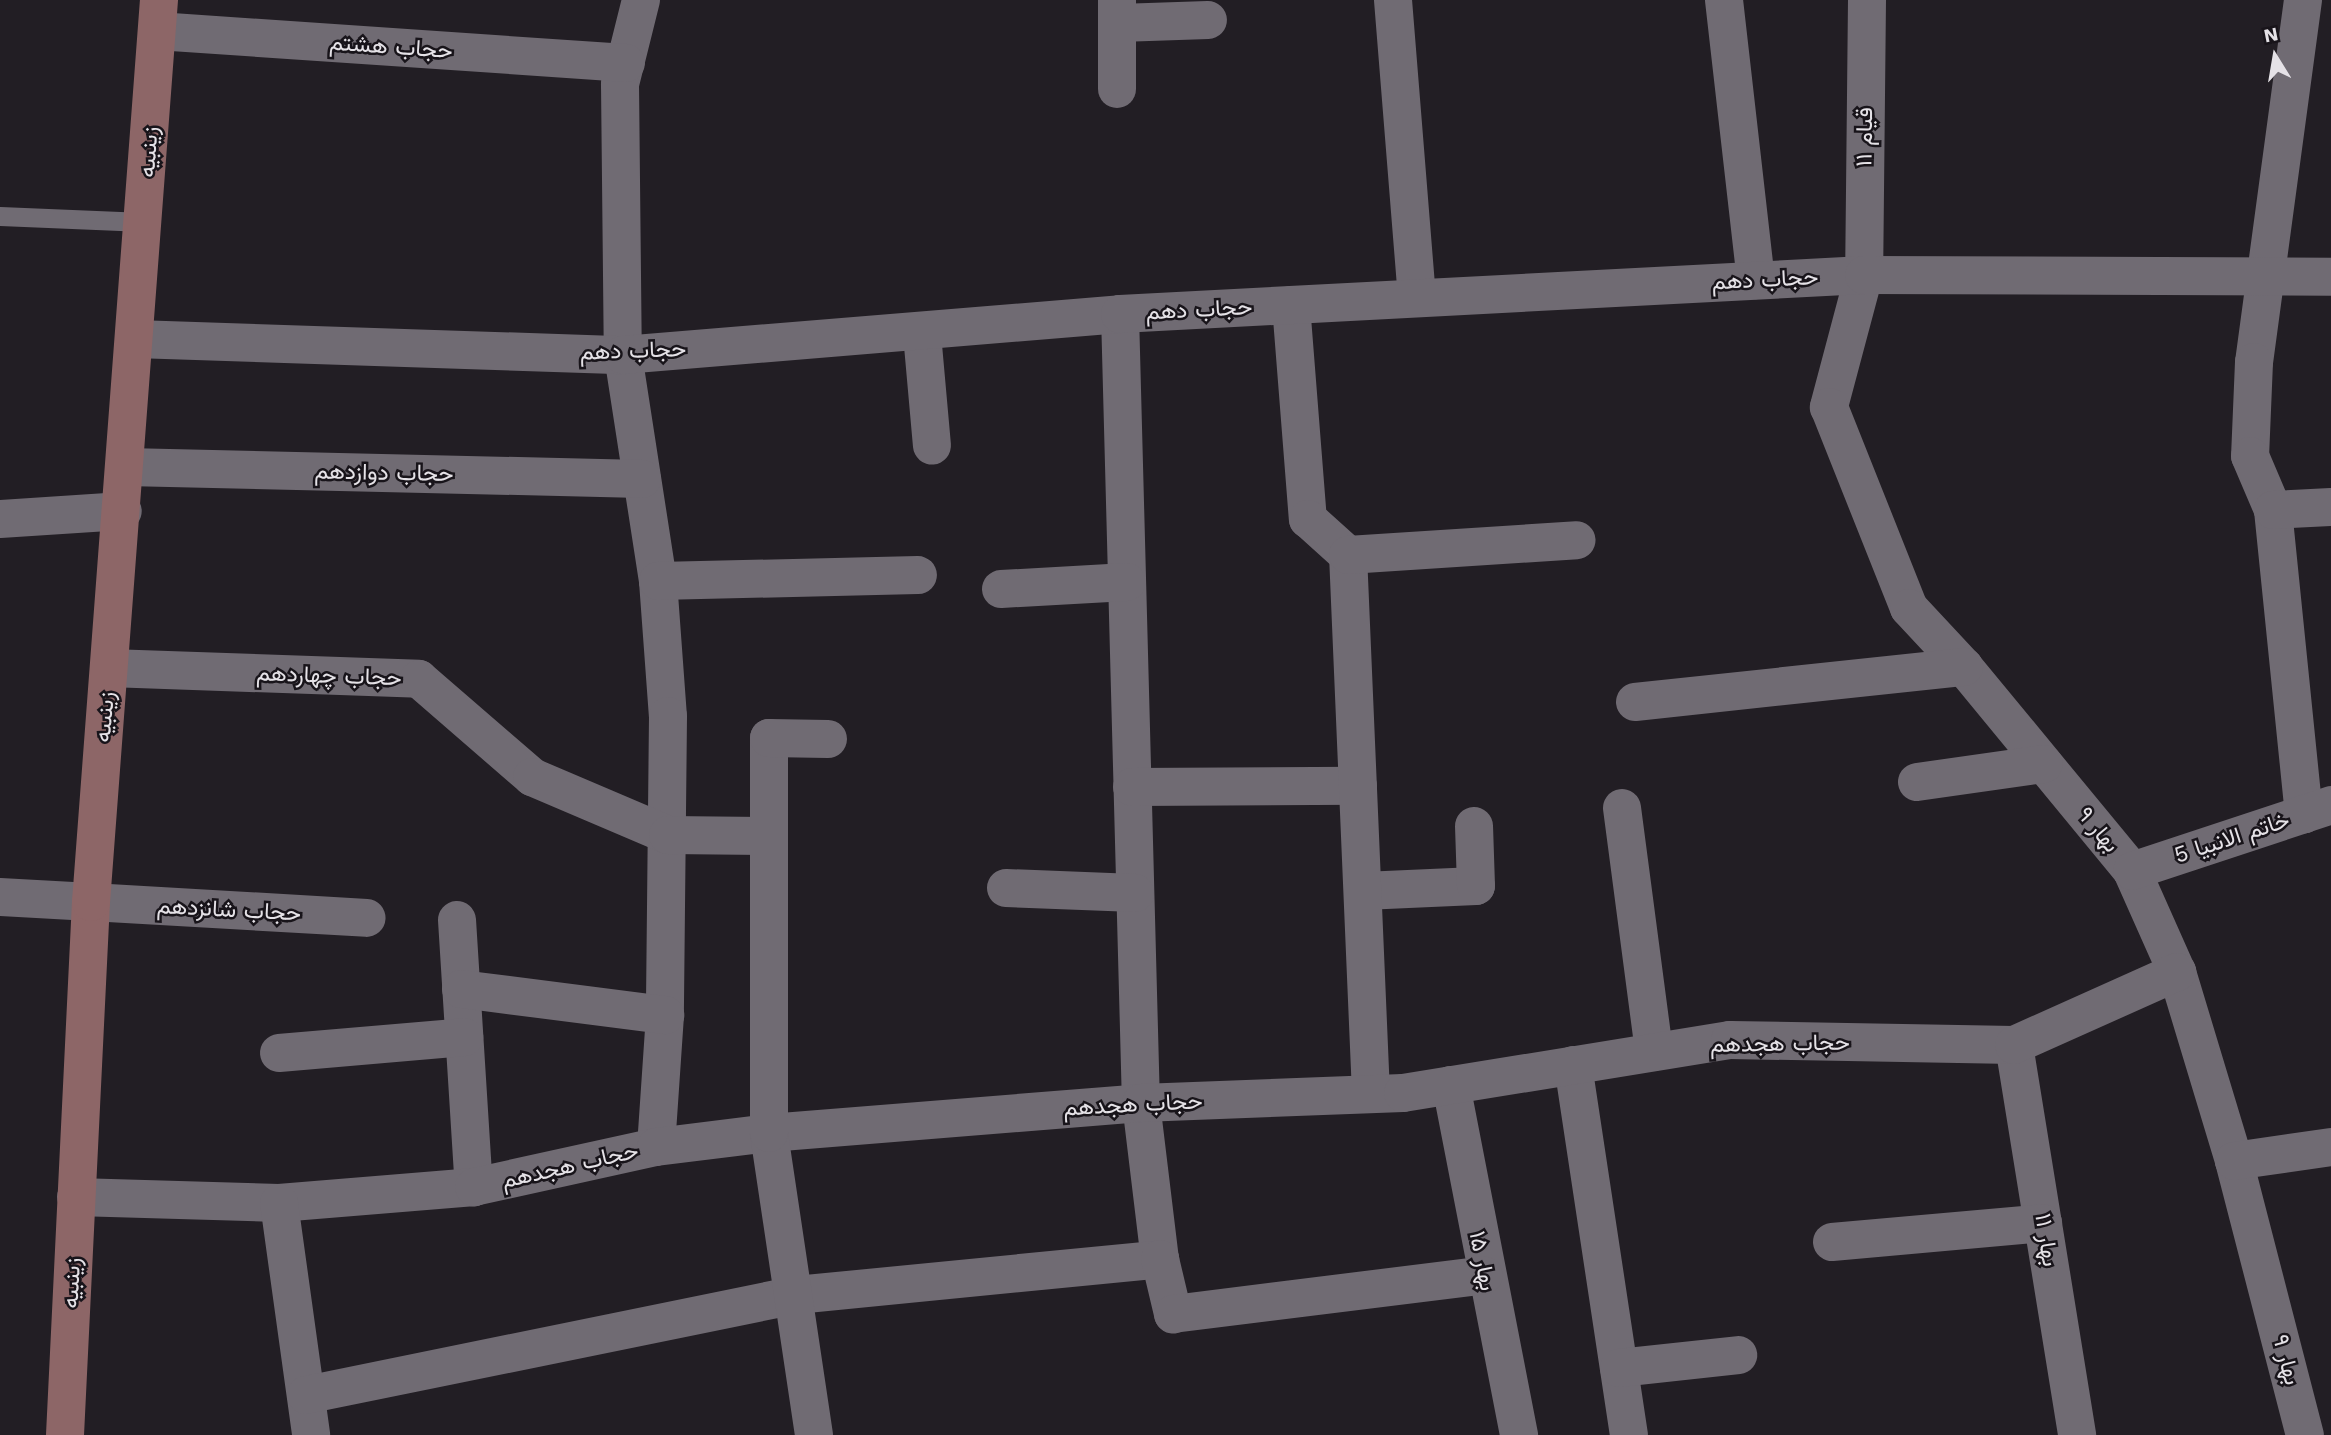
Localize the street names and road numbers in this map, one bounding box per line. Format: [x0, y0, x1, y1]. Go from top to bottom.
street label: حجاب هشتم [329, 29, 453, 65]
street label: قیام ۱۱ [1851, 107, 1879, 167]
street label: زینبیه [133, 126, 165, 178]
street label: حجاب دهم [1711, 263, 1819, 297]
street label: حجاب دهم [1145, 293, 1253, 327]
street label: حجاب دهم [579, 335, 687, 367]
street label: حجاب دوازدهم [314, 458, 454, 488]
street label: حجاب چهاردهم [256, 660, 402, 692]
street label: زینبیه [89, 690, 121, 744]
street label: بهار ۹ [2071, 802, 2125, 858]
street label: خاتم الانبیا 5 [2171, 806, 2293, 870]
street label: حجاب شانزدهم [156, 892, 302, 928]
street label: حجاب هجدهم [1710, 1029, 1850, 1059]
street label: حجاب هجدهم [1063, 1088, 1203, 1122]
street label: حجاب هجدهم [499, 1137, 641, 1195]
street label: بهار ۱۱ [2028, 1212, 2064, 1268]
street label: بهار ۱۵ [1463, 1229, 1501, 1293]
street label: زینبیه [57, 1257, 87, 1309]
street label: بهار ۹ [2266, 1332, 2306, 1388]

